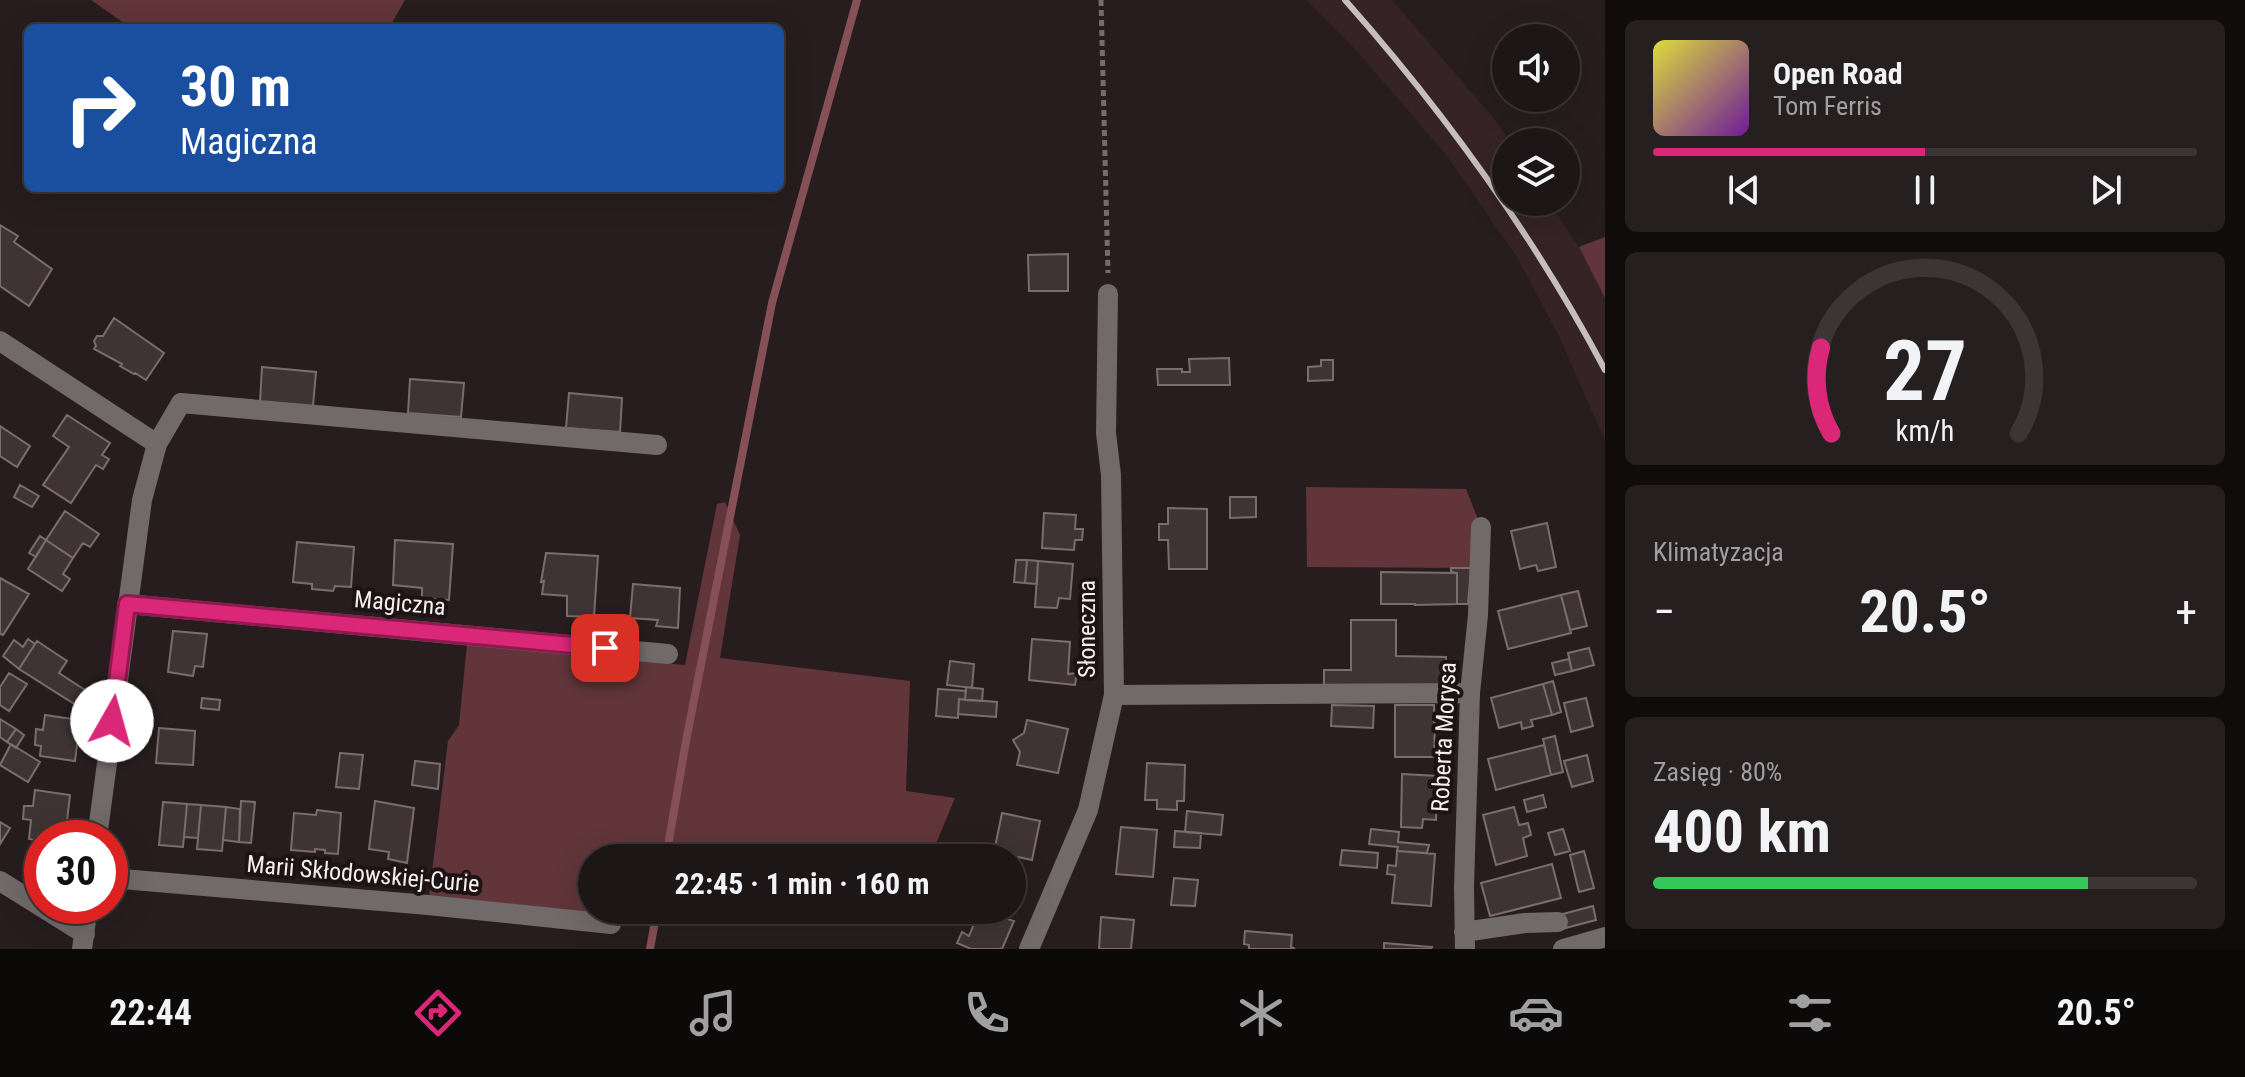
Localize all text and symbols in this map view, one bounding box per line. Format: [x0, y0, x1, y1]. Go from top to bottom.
map controls [1492, 24, 1580, 216]
button: sound [1492, 24, 1580, 112]
text: 30 m [180, 54, 291, 120]
icon: right [48, 56, 152, 160]
text: Open Road [1773, 56, 1903, 91]
text: Tom Ferris [1773, 91, 1882, 121]
text: Magiczna [180, 121, 318, 163]
button: layers [1492, 128, 1580, 216]
icon: previous [1722, 168, 1766, 212]
icon: pause [1903, 168, 1947, 212]
icon: next [2084, 168, 2128, 212]
text: 27 [1883, 323, 1967, 420]
text: km/h [1896, 415, 1954, 449]
text: Klimatyzacja [1653, 537, 1784, 567]
text: 20.5° [1859, 576, 1991, 647]
street label: Słoneczna [1073, 580, 1101, 678]
street label: Magiczna [353, 585, 447, 621]
text: − [1653, 586, 1675, 638]
text: + [2175, 586, 2197, 638]
pin [571, 614, 639, 682]
icon: arrive [583, 626, 627, 670]
street label: Roberta Morysa [1426, 661, 1462, 813]
position arrow [70, 679, 154, 763]
text: Zasięg · 80% [1653, 757, 1782, 787]
text: 400 km [1653, 796, 1831, 867]
speed limit sign: 30 [24, 820, 128, 924]
street label: Marii Skłodowskiej-Curie [245, 850, 481, 898]
text: 22:45 · 1 min · 160 m [675, 866, 929, 901]
icon: directions [410, 985, 466, 1041]
icon: music [685, 985, 741, 1041]
icon: phone [959, 985, 1015, 1041]
icon: climate [1233, 985, 1289, 1041]
icon: car [1508, 985, 1564, 1041]
icon: filters [1782, 985, 1838, 1041]
text: 22:44 [109, 992, 192, 1034]
text: 20.5° [2057, 992, 2136, 1034]

